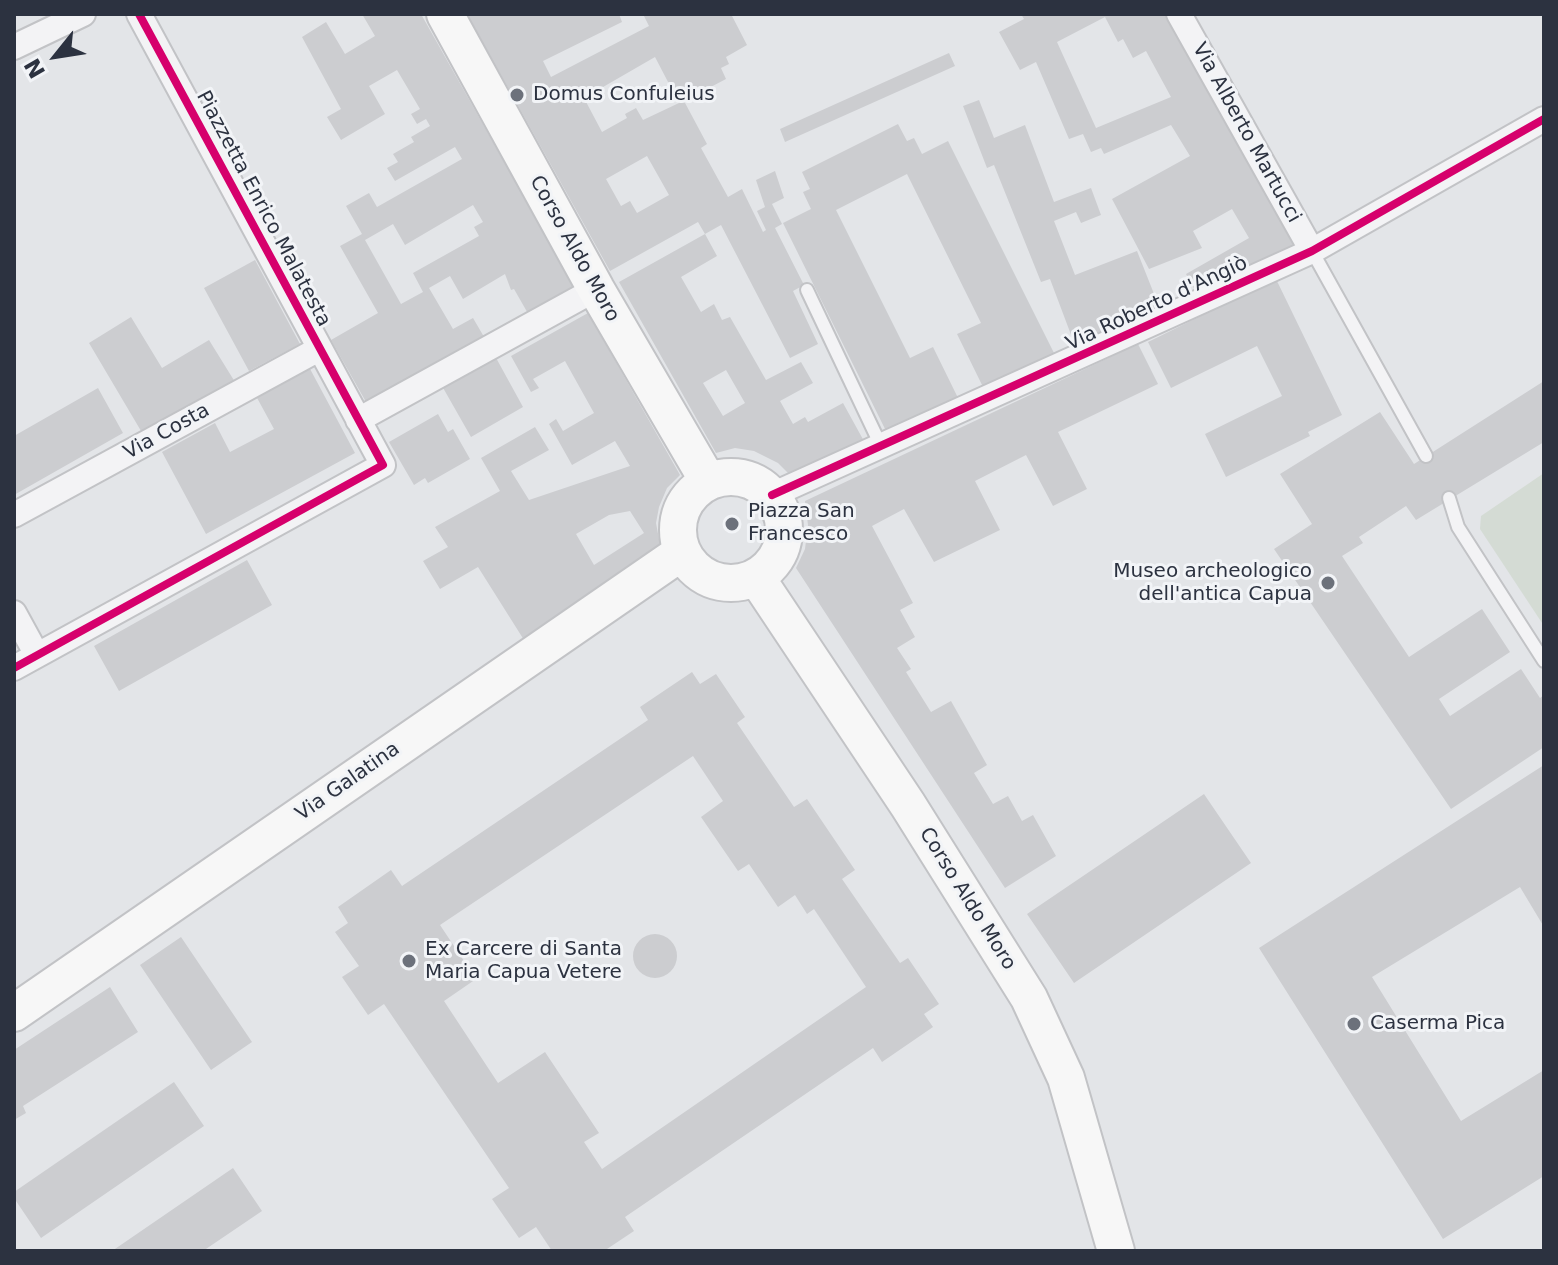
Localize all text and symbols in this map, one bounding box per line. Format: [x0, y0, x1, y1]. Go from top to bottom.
north arrow [16, 16, 96, 96]
street label: Via Alberto Martucci [1187, 39, 1305, 227]
text: N [19, 54, 50, 82]
place label: Domus Confuleius [533, 83, 715, 107]
marker: Domus Confuleius [508, 86, 526, 104]
street label: Piazzetta Enrico Malatesta [191, 87, 335, 331]
street label: Corso Aldo Moro [524, 172, 624, 326]
street label: Via Roberto d'Angiò [1063, 251, 1251, 357]
street label: Via Costa [120, 399, 214, 465]
place label: Piazza San Francesco [748, 500, 855, 547]
marker: Piazza San Francesco [723, 515, 741, 533]
place label: Museo archeologico dell'antica Capua [1113, 560, 1312, 607]
marker: Museo archeologico dell'antica Capua [1319, 574, 1337, 592]
street label: Via Galatina [291, 737, 405, 827]
street label: Corso Aldo Moro [914, 823, 1020, 975]
place label: Ex Carcere di Santa Maria Capua Vetere [425, 938, 622, 985]
marker: Ex Carcere di Santa Maria Capua Vetere [400, 952, 418, 970]
place label: Caserma Pica [1370, 1012, 1505, 1036]
marker: Caserma Pica [1345, 1015, 1363, 1033]

